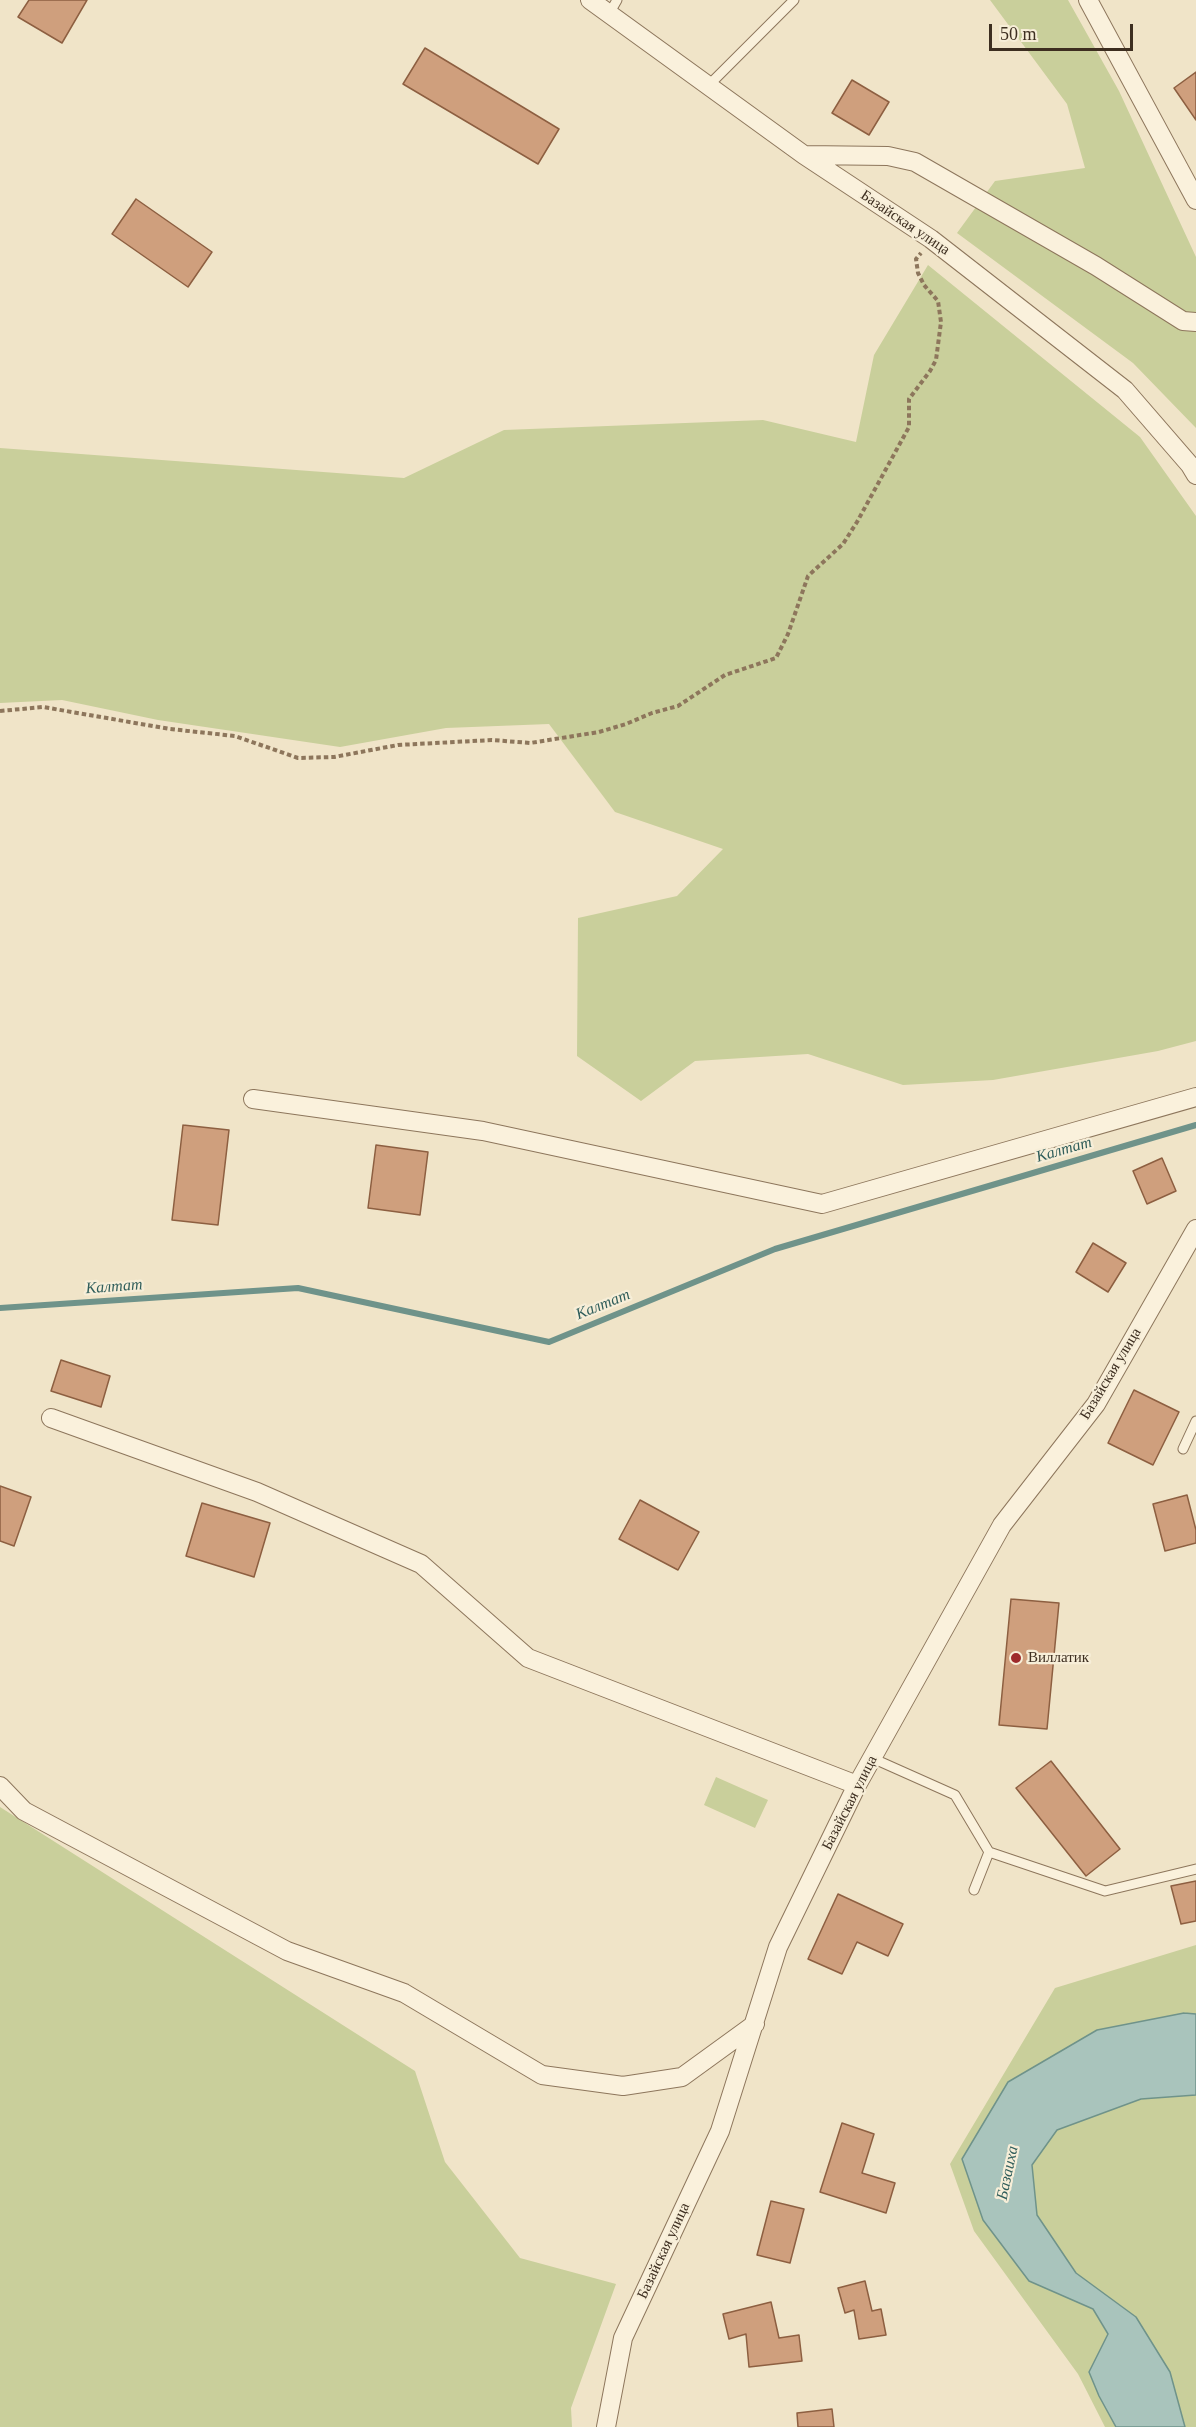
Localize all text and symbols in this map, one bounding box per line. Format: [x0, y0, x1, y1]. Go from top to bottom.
scale bar [992, 12, 1136, 50]
text: 50 m [1000, 24, 1037, 44]
street label: Базайская улица [857, 186, 953, 260]
water label: Калтат [1034, 1133, 1094, 1167]
water label: Калтат [85, 1275, 143, 1299]
water label: Калтат [573, 1285, 633, 1325]
street label: Базайская улица [1077, 1325, 1145, 1423]
place label: Виллатик [1028, 1649, 1089, 1667]
marker: Виллатик [1009, 1651, 1023, 1665]
street label: Базайская улица [818, 1753, 882, 1853]
water label: Базаиха [993, 2144, 1023, 2202]
street label: Базайская улица [634, 2200, 694, 2302]

